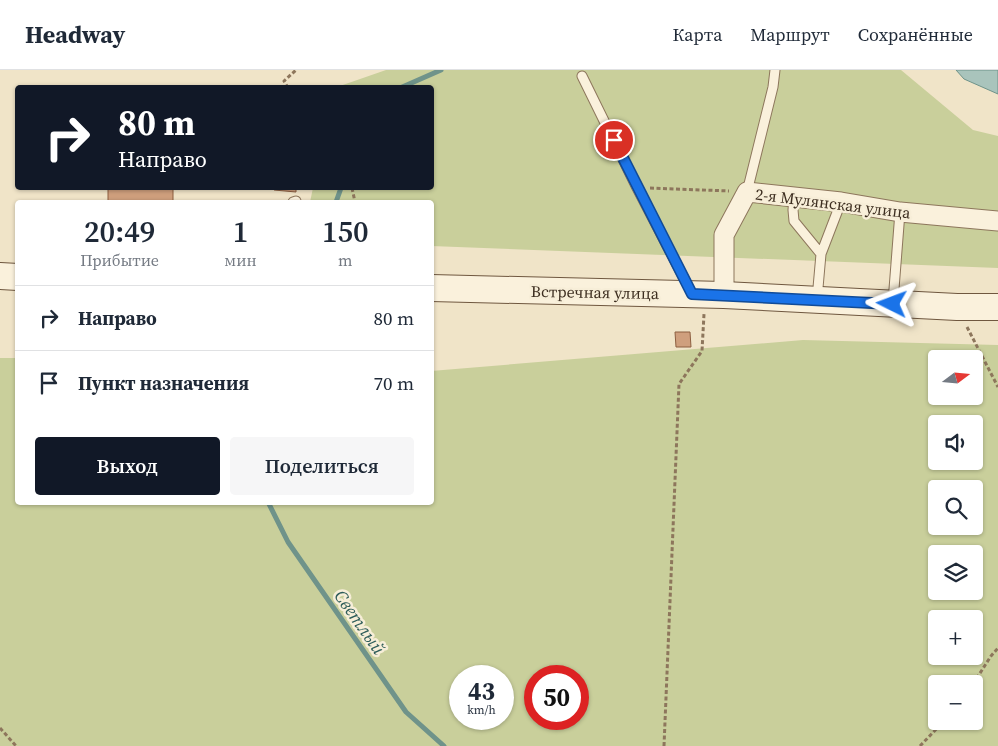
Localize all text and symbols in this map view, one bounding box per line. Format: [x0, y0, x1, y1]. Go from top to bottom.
text: Headway [25, 18, 125, 51]
text: Карта [673, 22, 722, 47]
text: Маршрут [750, 22, 830, 47]
text: Сохранённые [858, 22, 973, 47]
text: 80 m [118, 99, 195, 147]
icon: right [35, 105, 100, 170]
pin [593, 119, 635, 161]
icon: arrive [600, 126, 628, 154]
text: Направо [118, 144, 207, 174]
street label: 2-я Мулянская улица [754, 183, 913, 224]
text: 20:49 [84, 211, 155, 252]
text: 1 [233, 211, 248, 252]
text: 150 [322, 211, 369, 252]
text: Прибытие [80, 249, 159, 271]
text: мин [224, 249, 257, 271]
text: m [338, 249, 353, 271]
position arrow [865, 277, 917, 329]
street label: Встречная улица [531, 280, 660, 304]
icon: right [35, 304, 63, 332]
text: Направо [78, 305, 157, 331]
text: 80 m [373, 305, 414, 331]
north arrow [928, 350, 982, 405]
map controls [928, 350, 983, 730]
icon: arrive [35, 369, 63, 397]
text: Пункт назначения [78, 370, 249, 396]
text: 70 m [373, 370, 414, 396]
button: sound [928, 415, 983, 470]
button: Выход [35, 437, 220, 495]
button: Поделиться [230, 437, 414, 495]
button: search [928, 480, 983, 535]
button: layers [928, 545, 983, 600]
water label: Светлый [329, 585, 392, 660]
button: + [928, 610, 983, 665]
speed limit sign: 50 [524, 665, 589, 730]
text: 43 [468, 674, 495, 708]
button: − [928, 675, 983, 730]
text: km/h [467, 702, 496, 718]

